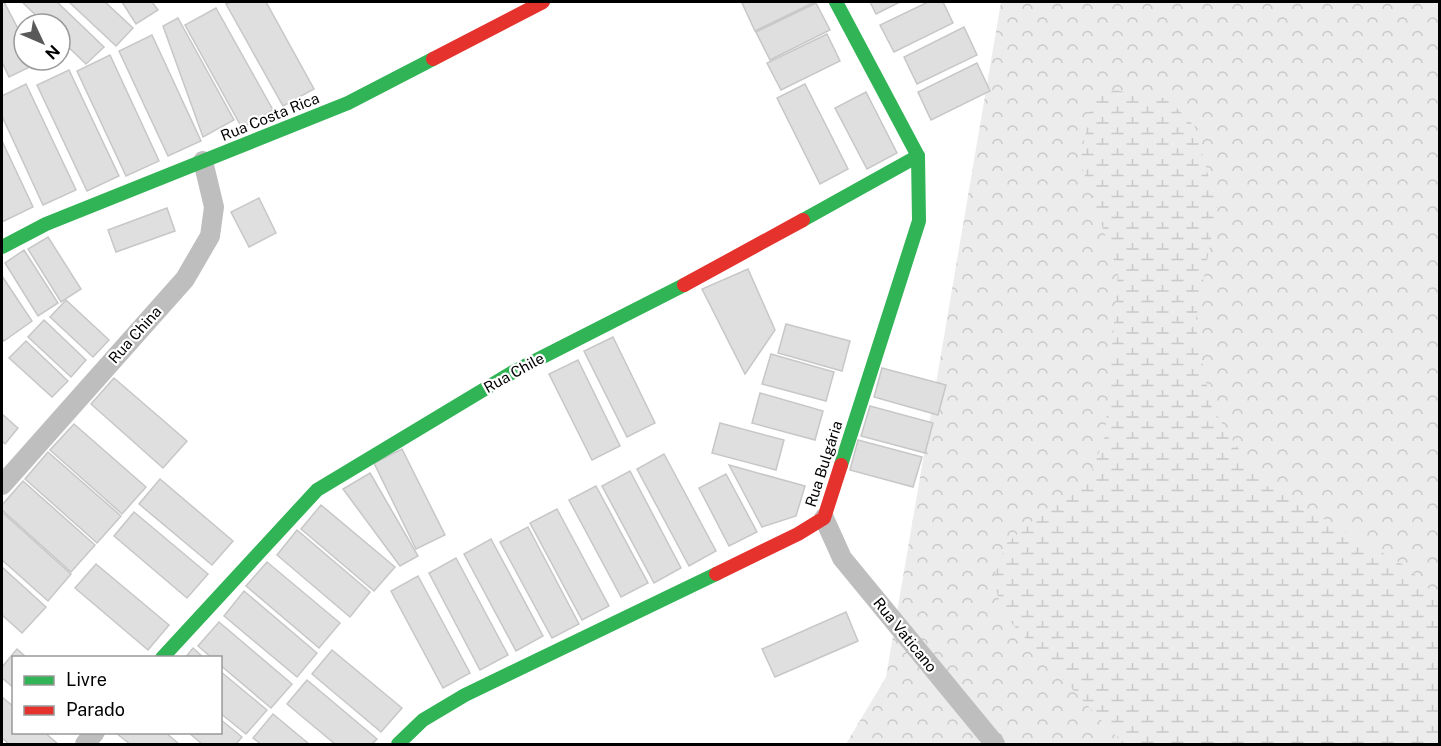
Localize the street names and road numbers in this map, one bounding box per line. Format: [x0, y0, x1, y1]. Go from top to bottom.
street label: Rua Costa Rica [218, 89, 322, 144]
street label: Rua China [105, 303, 164, 367]
street label: Rua Chile [481, 349, 547, 396]
street label: Rua Bulgária [802, 419, 845, 509]
street label: Rua Vaticano [870, 594, 941, 675]

